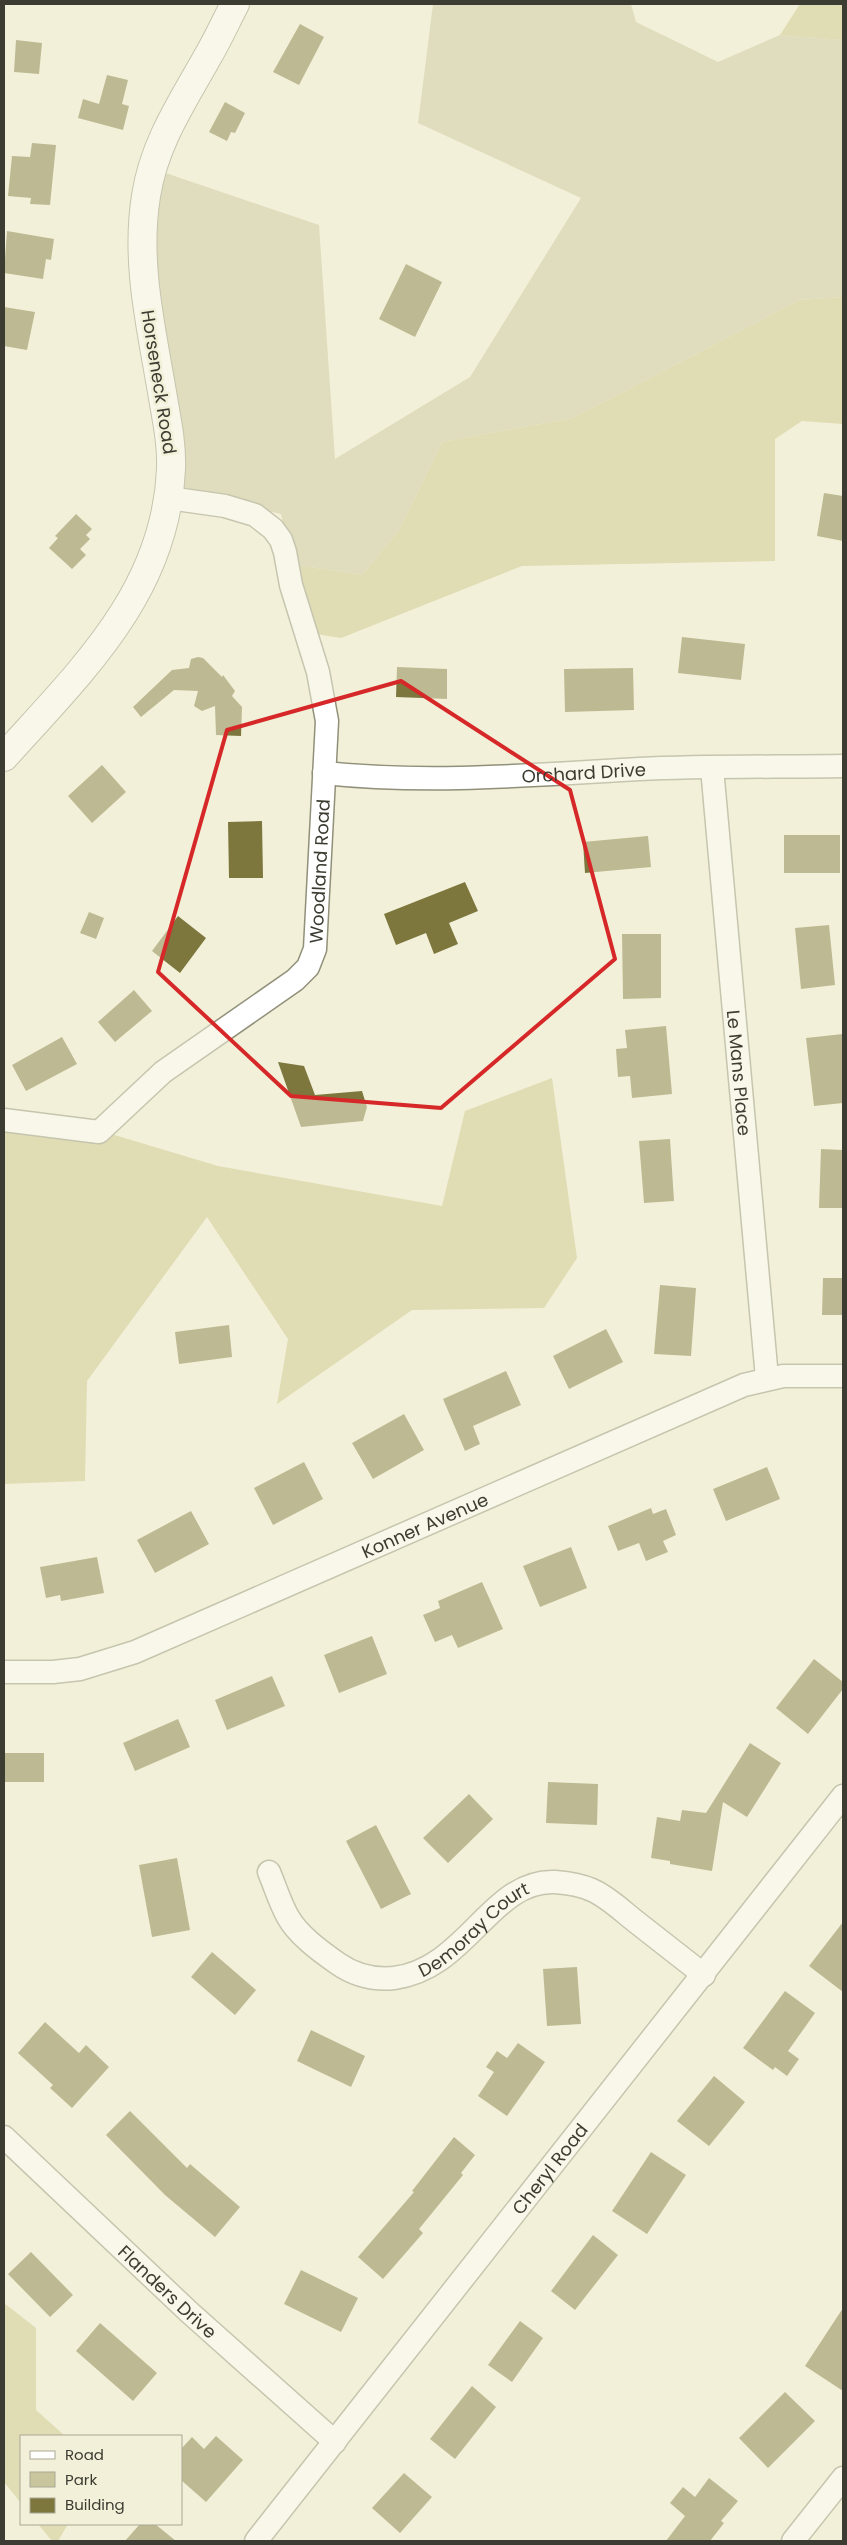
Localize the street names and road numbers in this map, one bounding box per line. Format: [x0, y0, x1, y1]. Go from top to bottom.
street label: Horseneck Road [135, 308, 183, 456]
street label: Orchard Drive [521, 756, 646, 788]
street label: Woodland Road [303, 798, 335, 944]
street label: Le Mans Place [721, 1009, 758, 1137]
street label: Konner Avenue [357, 1486, 492, 1564]
street label: Demoray Court [414, 1875, 533, 1983]
street label: Cheryl Road [506, 2118, 593, 2219]
street label: Flanders Drive [113, 2239, 222, 2344]

